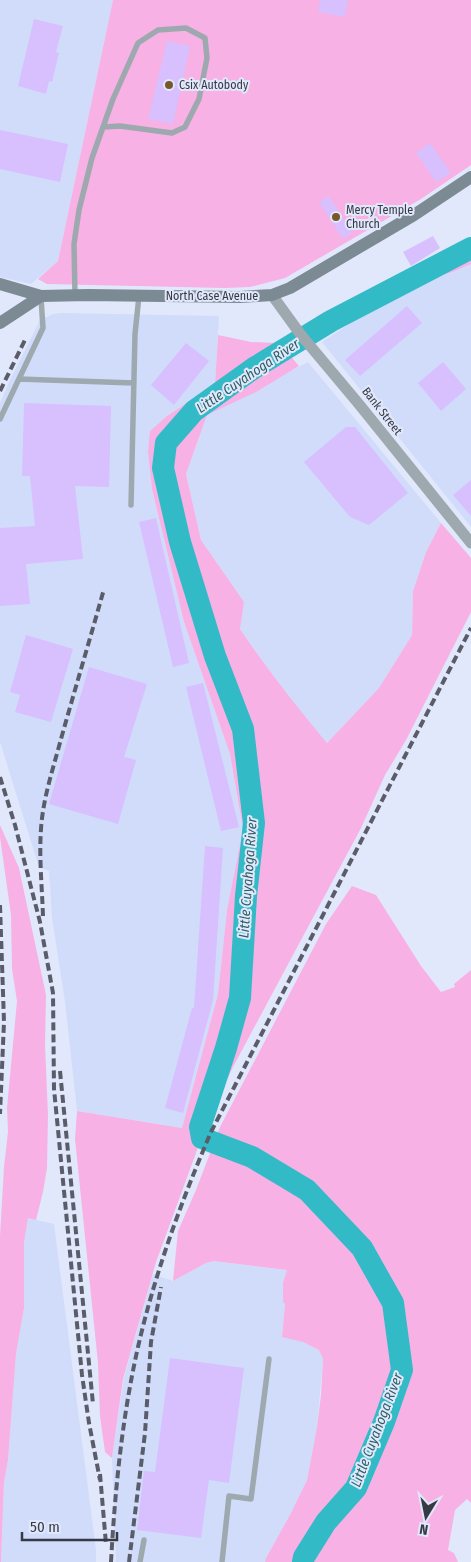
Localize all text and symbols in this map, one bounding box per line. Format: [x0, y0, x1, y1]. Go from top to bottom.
place label: Csix Autobody [179, 78, 249, 92]
marker: Csix Autobody [163, 79, 175, 91]
place label: Mercy Temple Church [346, 203, 413, 231]
marker: Mercy Temple Church [330, 211, 342, 223]
street label: North Case Avenue [166, 289, 258, 303]
water label: Little Cuyahoga River [193, 335, 304, 417]
street label: Bank Street [359, 384, 405, 438]
water label: Little Cuyahoga River [235, 816, 261, 939]
water label: Little Cuyahoga River [347, 1369, 407, 1489]
north arrow [401, 1492, 451, 1542]
scale bar [22, 1510, 118, 1542]
text: 50 m [30, 1518, 60, 1536]
text: N [418, 1520, 429, 1538]

